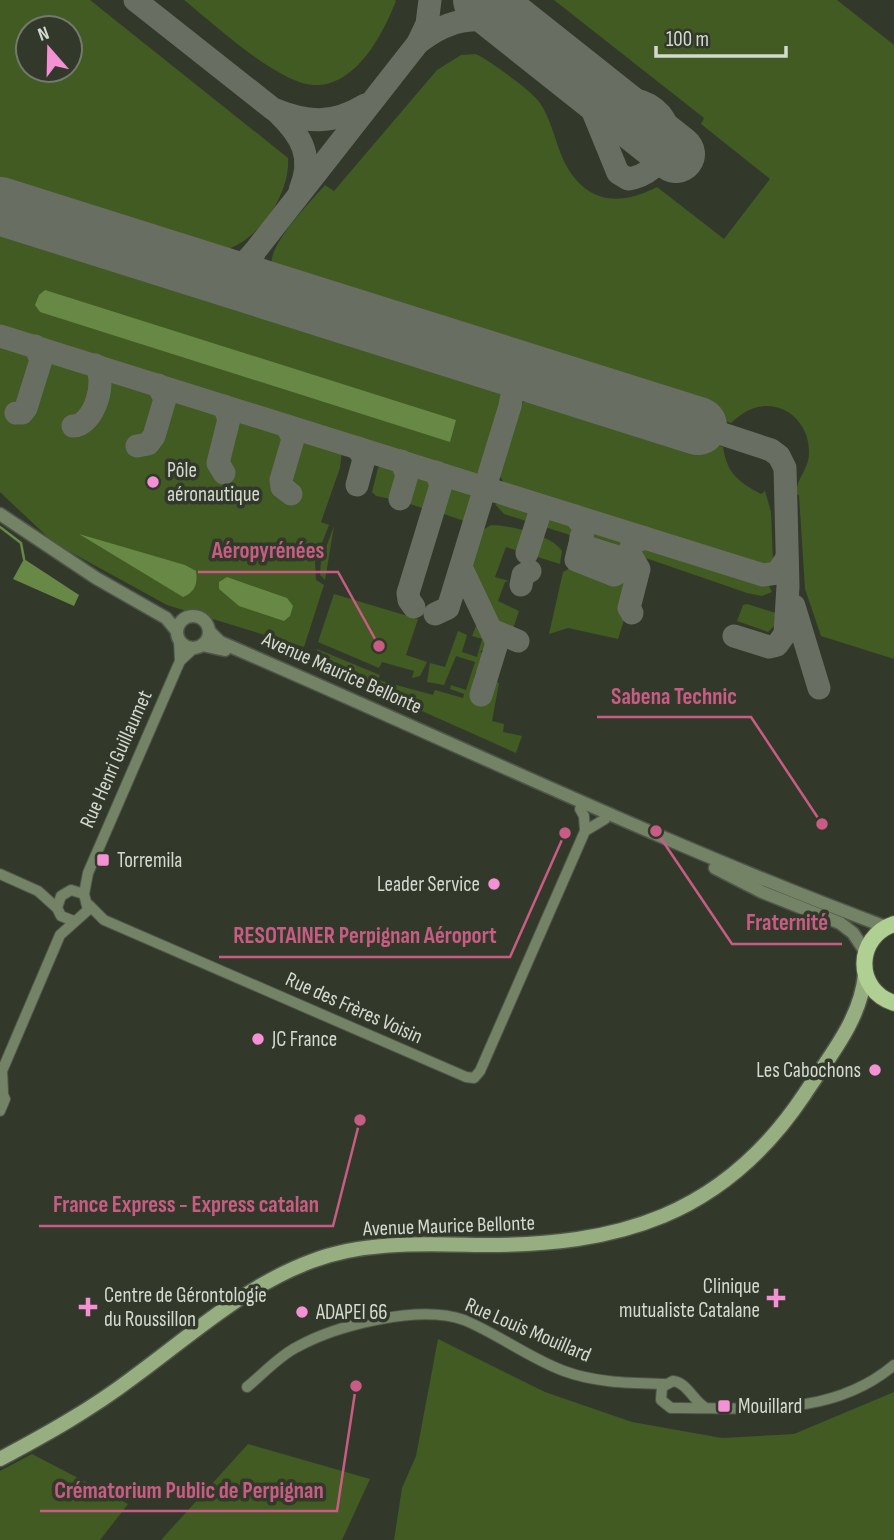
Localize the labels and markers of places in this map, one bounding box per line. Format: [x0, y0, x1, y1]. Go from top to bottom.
place label: Pôle aéronautique [167, 458, 260, 507]
marker: Pôle aéronautique [145, 474, 161, 490]
callout: Aéropyrénées [198, 528, 338, 572]
callout: Sabena Technic [597, 673, 751, 717]
place label: Torremila [117, 848, 182, 873]
marker: Torremila [95, 852, 111, 868]
place label: Leader Service [377, 872, 480, 897]
marker: Leader Service [486, 876, 502, 892]
callout: Fraternité [732, 900, 842, 944]
callout: RESOTAINER Perpignan Aéroport [219, 913, 510, 957]
place label: JC France [271, 1027, 337, 1052]
marker: JC France [250, 1031, 266, 1047]
place label: Les Cabochons [756, 1058, 861, 1083]
marker: Les Cabochons [867, 1062, 883, 1078]
callout: France Express - Express catalan [39, 1182, 333, 1226]
place label: Clinique mutualiste Catalane [619, 1274, 760, 1323]
place label: Centre de Gérontologie du Roussillon [104, 1283, 267, 1332]
marker: Clinique mutualiste Catalane [766, 1288, 786, 1308]
marker: Centre de Gérontologie du Roussillon [78, 1297, 98, 1317]
place label: ADAPEI 66 [315, 1300, 388, 1325]
marker: ADAPEI 66 [294, 1304, 310, 1320]
place label: Mouillard [738, 1394, 802, 1419]
marker: Mouillard [716, 1398, 732, 1414]
callout: Crématorium Public de Perpignan [40, 1467, 337, 1511]

